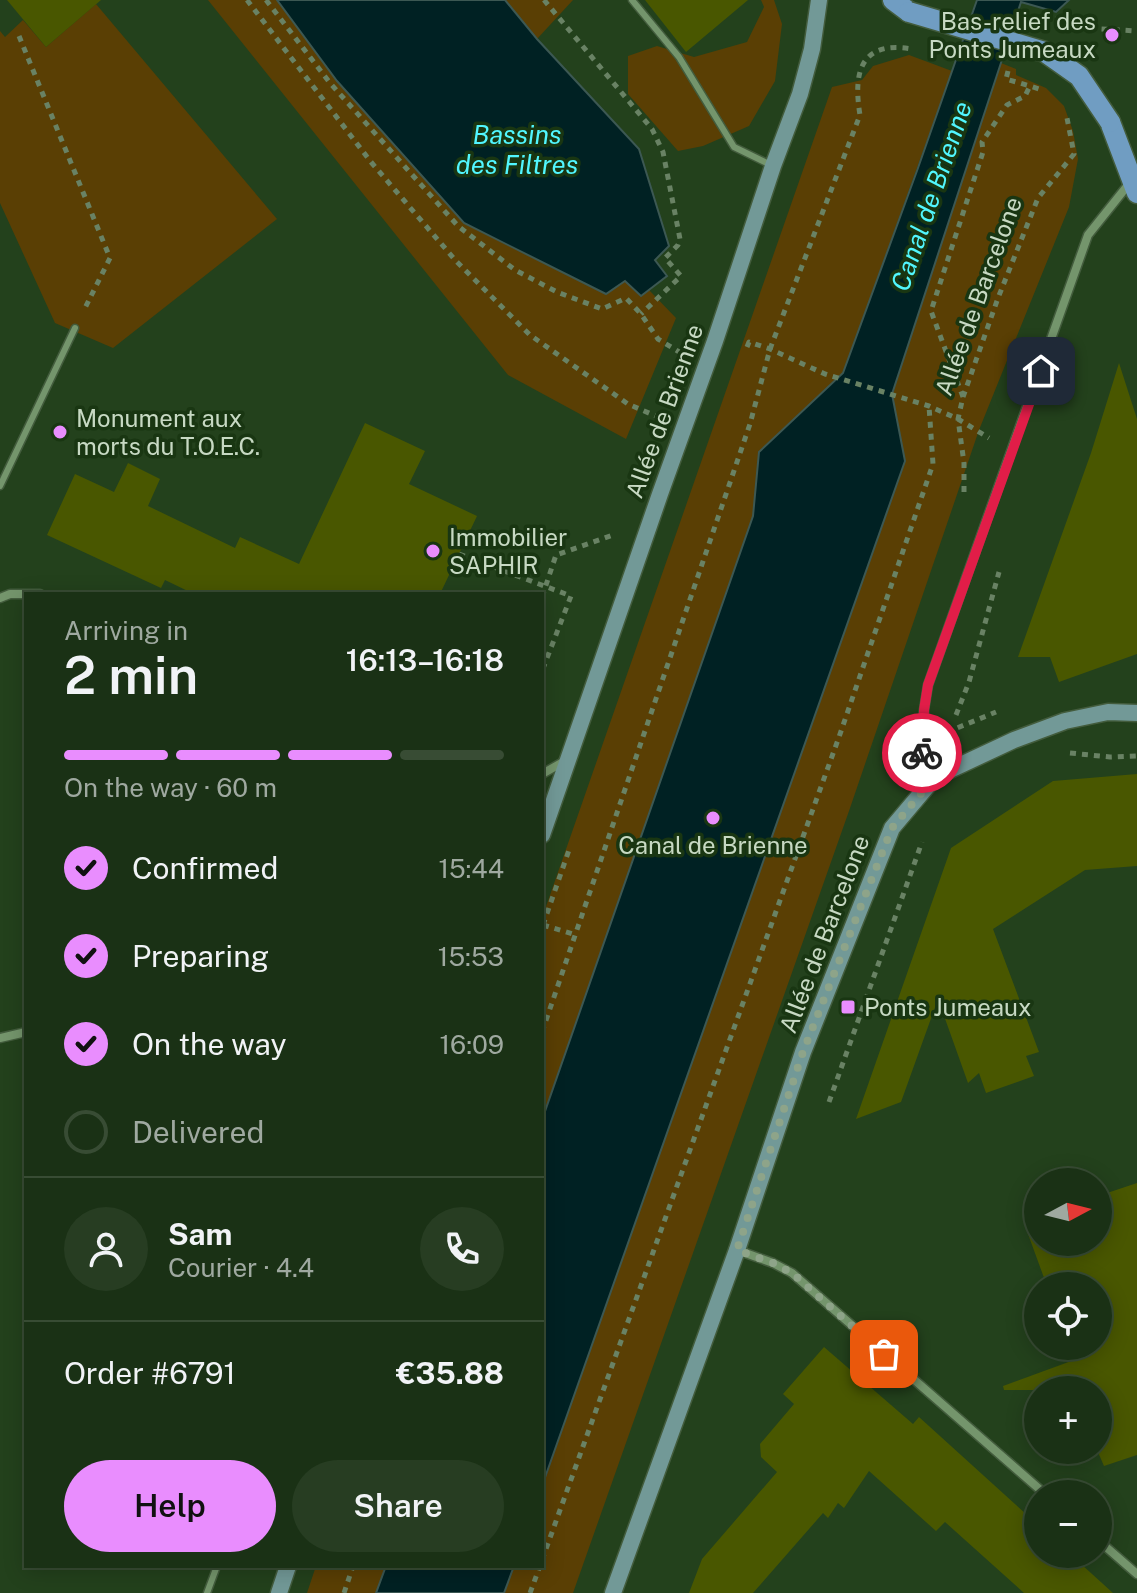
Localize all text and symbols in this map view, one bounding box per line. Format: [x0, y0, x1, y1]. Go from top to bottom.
place label: Bas-relief des Ponts Jumeaux [928, 7, 1096, 63]
marker: Bas-relief des Ponts Jumeaux [1103, 26, 1121, 44]
water label: Canal de Brienne [884, 97, 978, 295]
water label: Bassins des Filtres [456, 119, 578, 180]
street label: Allée de Barcelone [929, 193, 1027, 399]
street label: Allée de Brienne [620, 320, 708, 502]
pin [1007, 337, 1075, 405]
icon: home [1019, 349, 1063, 393]
place label: Monument aux morts du T.O.E.C. [76, 404, 260, 460]
marker: Monument aux morts du T.O.E.C. [51, 423, 69, 441]
place label: Immobilier SAPHIR [449, 523, 567, 579]
marker: Immobilier SAPHIR [424, 542, 442, 560]
text: Arriving in [64, 615, 188, 646]
text: 16:13–16:18 [346, 642, 504, 678]
text: 2 min [64, 645, 198, 706]
courier [882, 713, 962, 793]
icon: bike [900, 731, 944, 775]
text: On the way · 60 m [64, 772, 277, 803]
marker: Canal de Brienne [704, 809, 722, 827]
place label: Canal de Brienne [618, 831, 808, 859]
street label: Allée de Barcelone [773, 831, 875, 1037]
icon: check [64, 846, 108, 890]
text: Confirmed [132, 850, 278, 886]
text: 15:44 [438, 853, 504, 884]
icon: check [64, 934, 108, 978]
text: Preparing [132, 938, 269, 974]
text: 15:53 [438, 941, 504, 972]
place label: Ponts Jumeaux [864, 993, 1032, 1021]
marker: Ponts Jumeaux [839, 998, 857, 1016]
icon: check [64, 1022, 108, 1066]
text: On the way [132, 1026, 286, 1062]
text: 16:09 [439, 1029, 504, 1060]
text: Delivered [132, 1114, 264, 1150]
north arrow [1024, 1168, 1112, 1256]
map controls [1024, 1168, 1112, 1568]
button: person [64, 1207, 148, 1291]
button: phone [420, 1207, 504, 1291]
text: Sam [168, 1216, 232, 1252]
text: Courier · 4.4 [168, 1252, 314, 1283]
button: locate [1024, 1272, 1112, 1360]
pin [850, 1320, 918, 1388]
icon: bag [862, 1332, 906, 1376]
text: Order #6791 [64, 1355, 236, 1391]
text: €35.88 [396, 1355, 504, 1391]
button: + [1024, 1376, 1112, 1464]
button: Help [64, 1460, 276, 1552]
button: Share [292, 1460, 504, 1552]
button: − [1024, 1480, 1112, 1568]

